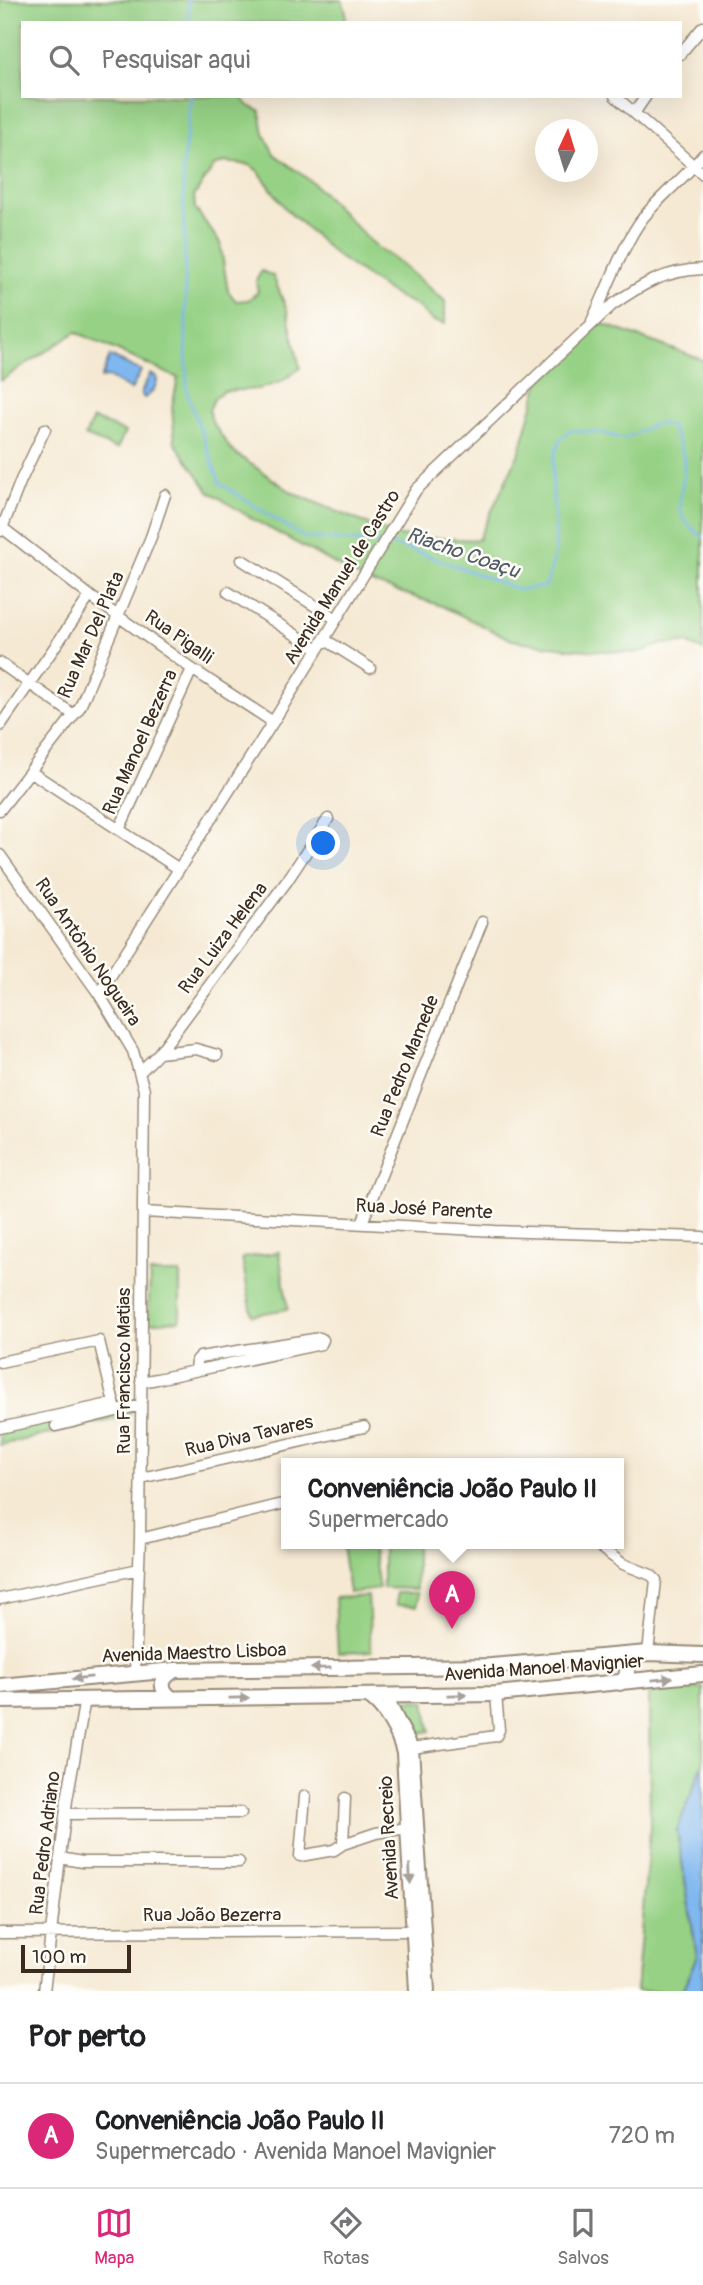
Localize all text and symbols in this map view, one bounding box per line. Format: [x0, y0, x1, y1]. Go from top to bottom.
search box [21, 21, 682, 98]
icon: search [45, 41, 83, 79]
text: Pesquisar aqui [101, 44, 250, 76]
north arrow [535, 119, 598, 182]
street label: Avenida Manuel de Castro [278, 485, 406, 669]
water label: Riacho Coaçu [403, 521, 524, 585]
street label: Rua Mar Del Plata [52, 568, 130, 702]
street label: Rua Pigalli [140, 605, 218, 669]
street label: Rua Manoel Bezerra [97, 665, 183, 818]
your location [306, 826, 340, 860]
street label: Rua Antônio Nogueira [30, 873, 147, 1031]
street label: Rua Luiza Helena [173, 877, 273, 999]
street label: Rua Pedro Mamede [366, 991, 445, 1141]
street label: Rua José Parente [355, 1193, 494, 1225]
street label: Rua Francisco Matias [112, 1287, 136, 1454]
street label: Rua Diva Tavares [183, 1409, 316, 1462]
popup [281, 1458, 624, 1549]
text: Conveniência João Paulo II [308, 1473, 597, 1505]
text: Supermercado [308, 1505, 449, 1534]
pin: A [429, 1571, 475, 1629]
street label: Avenida Maestro Lisboa [101, 1638, 287, 1668]
street label: Avenida Manoel Mavignier [443, 1649, 645, 1687]
one-way arrow [310, 1662, 332, 1674]
one-way arrow [71, 1672, 93, 1683]
one-way arrow [651, 1673, 673, 1684]
one-way arrow [446, 1689, 468, 1701]
one-way arrow [228, 1692, 250, 1703]
street label: Rua Pedro Adriano [24, 1770, 66, 1916]
street label: Avenida Recreio [374, 1775, 404, 1901]
one-way arrow [404, 1863, 415, 1885]
street label: Rua João Bezerra [143, 1903, 282, 1927]
scale bar [21, 1942, 131, 1974]
text: 100 m [32, 1945, 86, 1969]
text: Por perto [28, 2018, 146, 2055]
text: Conveniência João Paulo II [95, 2105, 385, 2137]
text: A [44, 2121, 58, 2150]
text: 720 m [609, 2121, 675, 2150]
text: Supermercado · Avenida Manoel Mavignier [95, 2137, 496, 2166]
tab: Mapa [94, 2204, 134, 2270]
tab: Rotas [323, 2204, 369, 2270]
tab: Salvos [557, 2204, 609, 2270]

